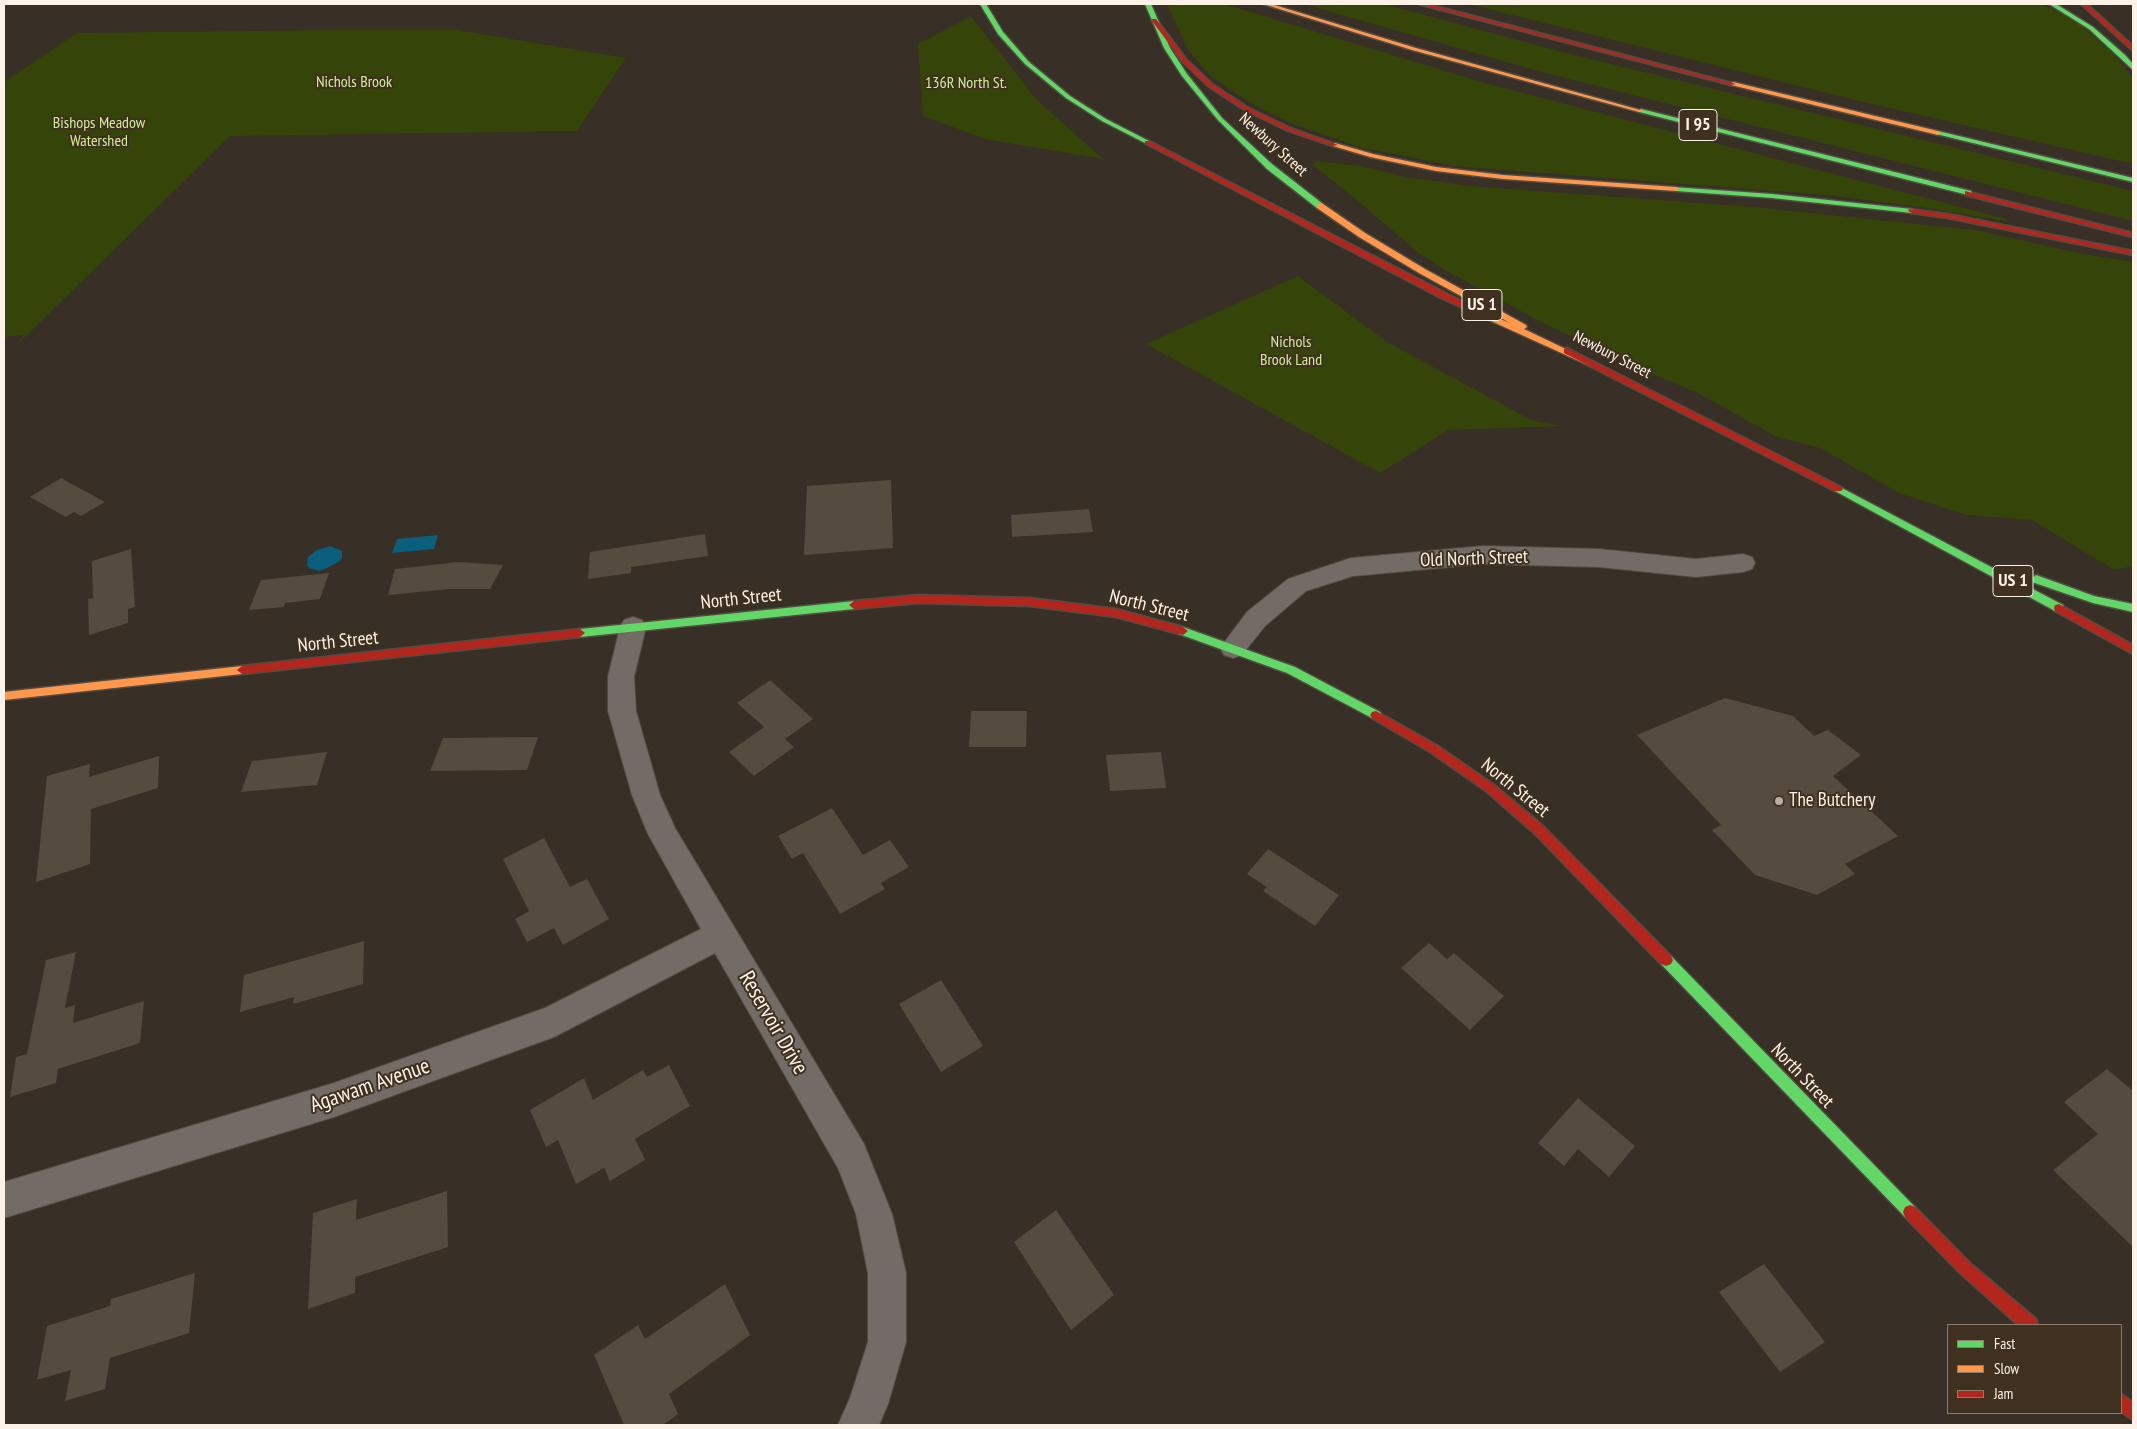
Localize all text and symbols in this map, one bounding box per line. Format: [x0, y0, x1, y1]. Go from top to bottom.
park label: Nichols Brook [316, 72, 392, 92]
park label: 136R North St. [925, 73, 1007, 93]
street label: Newbury Street [1235, 109, 1311, 181]
road number: I 95 [1679, 110, 1717, 140]
park label: Bishops Meadow Watershed [53, 113, 145, 151]
road number: US 1 [1462, 290, 1502, 320]
street label: Newbury Street [1570, 327, 1654, 383]
park label: Nichols Brook Land [1260, 332, 1322, 370]
street label: Old North Street [1420, 546, 1528, 572]
road number: US 1 [1993, 566, 2033, 596]
street label: North Street [700, 583, 782, 615]
street label: North Street [1107, 585, 1191, 627]
street label: North Street [297, 626, 379, 658]
street label: North Street [1476, 754, 1554, 822]
place label: The Butchery [1789, 790, 1875, 812]
marker: The Butchery [1773, 795, 1785, 807]
street label: Reservoir Drive [733, 967, 813, 1079]
street label: North Street [1766, 1039, 1838, 1113]
street label: Agawam Avenue [307, 1053, 433, 1119]
legend [1947, 1324, 2122, 1414]
text: Fast [1994, 1334, 2015, 1353]
text: Slow [1994, 1359, 2019, 1378]
text: Jam [1994, 1384, 2013, 1403]

